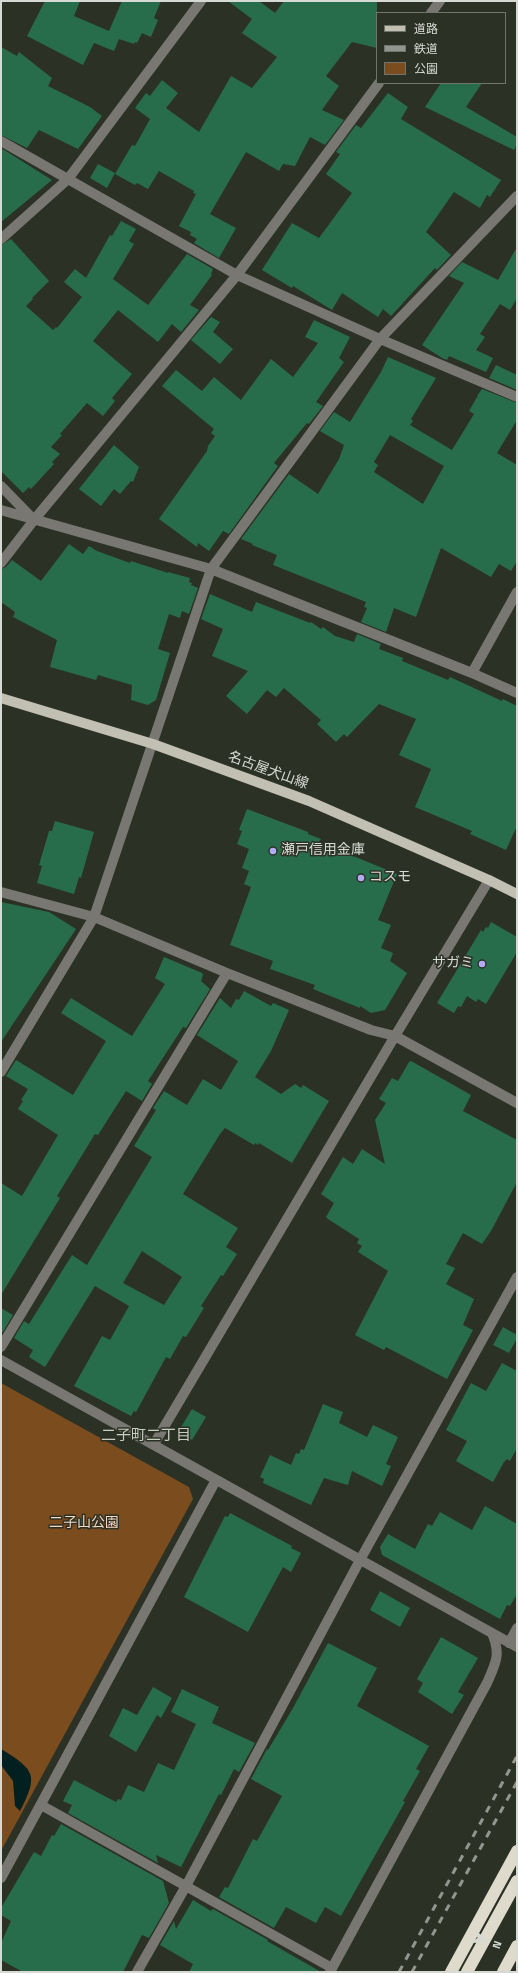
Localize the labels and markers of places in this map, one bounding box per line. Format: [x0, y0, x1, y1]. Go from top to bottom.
place label: 瀬戸信用金庫 [281, 843, 365, 859]
marker: 瀬戸信用金庫 [268, 846, 278, 856]
place label: コスモ [369, 870, 411, 886]
marker: コスモ [356, 873, 366, 883]
place label: サガミ [432, 956, 474, 972]
marker: サガミ [477, 959, 487, 969]

